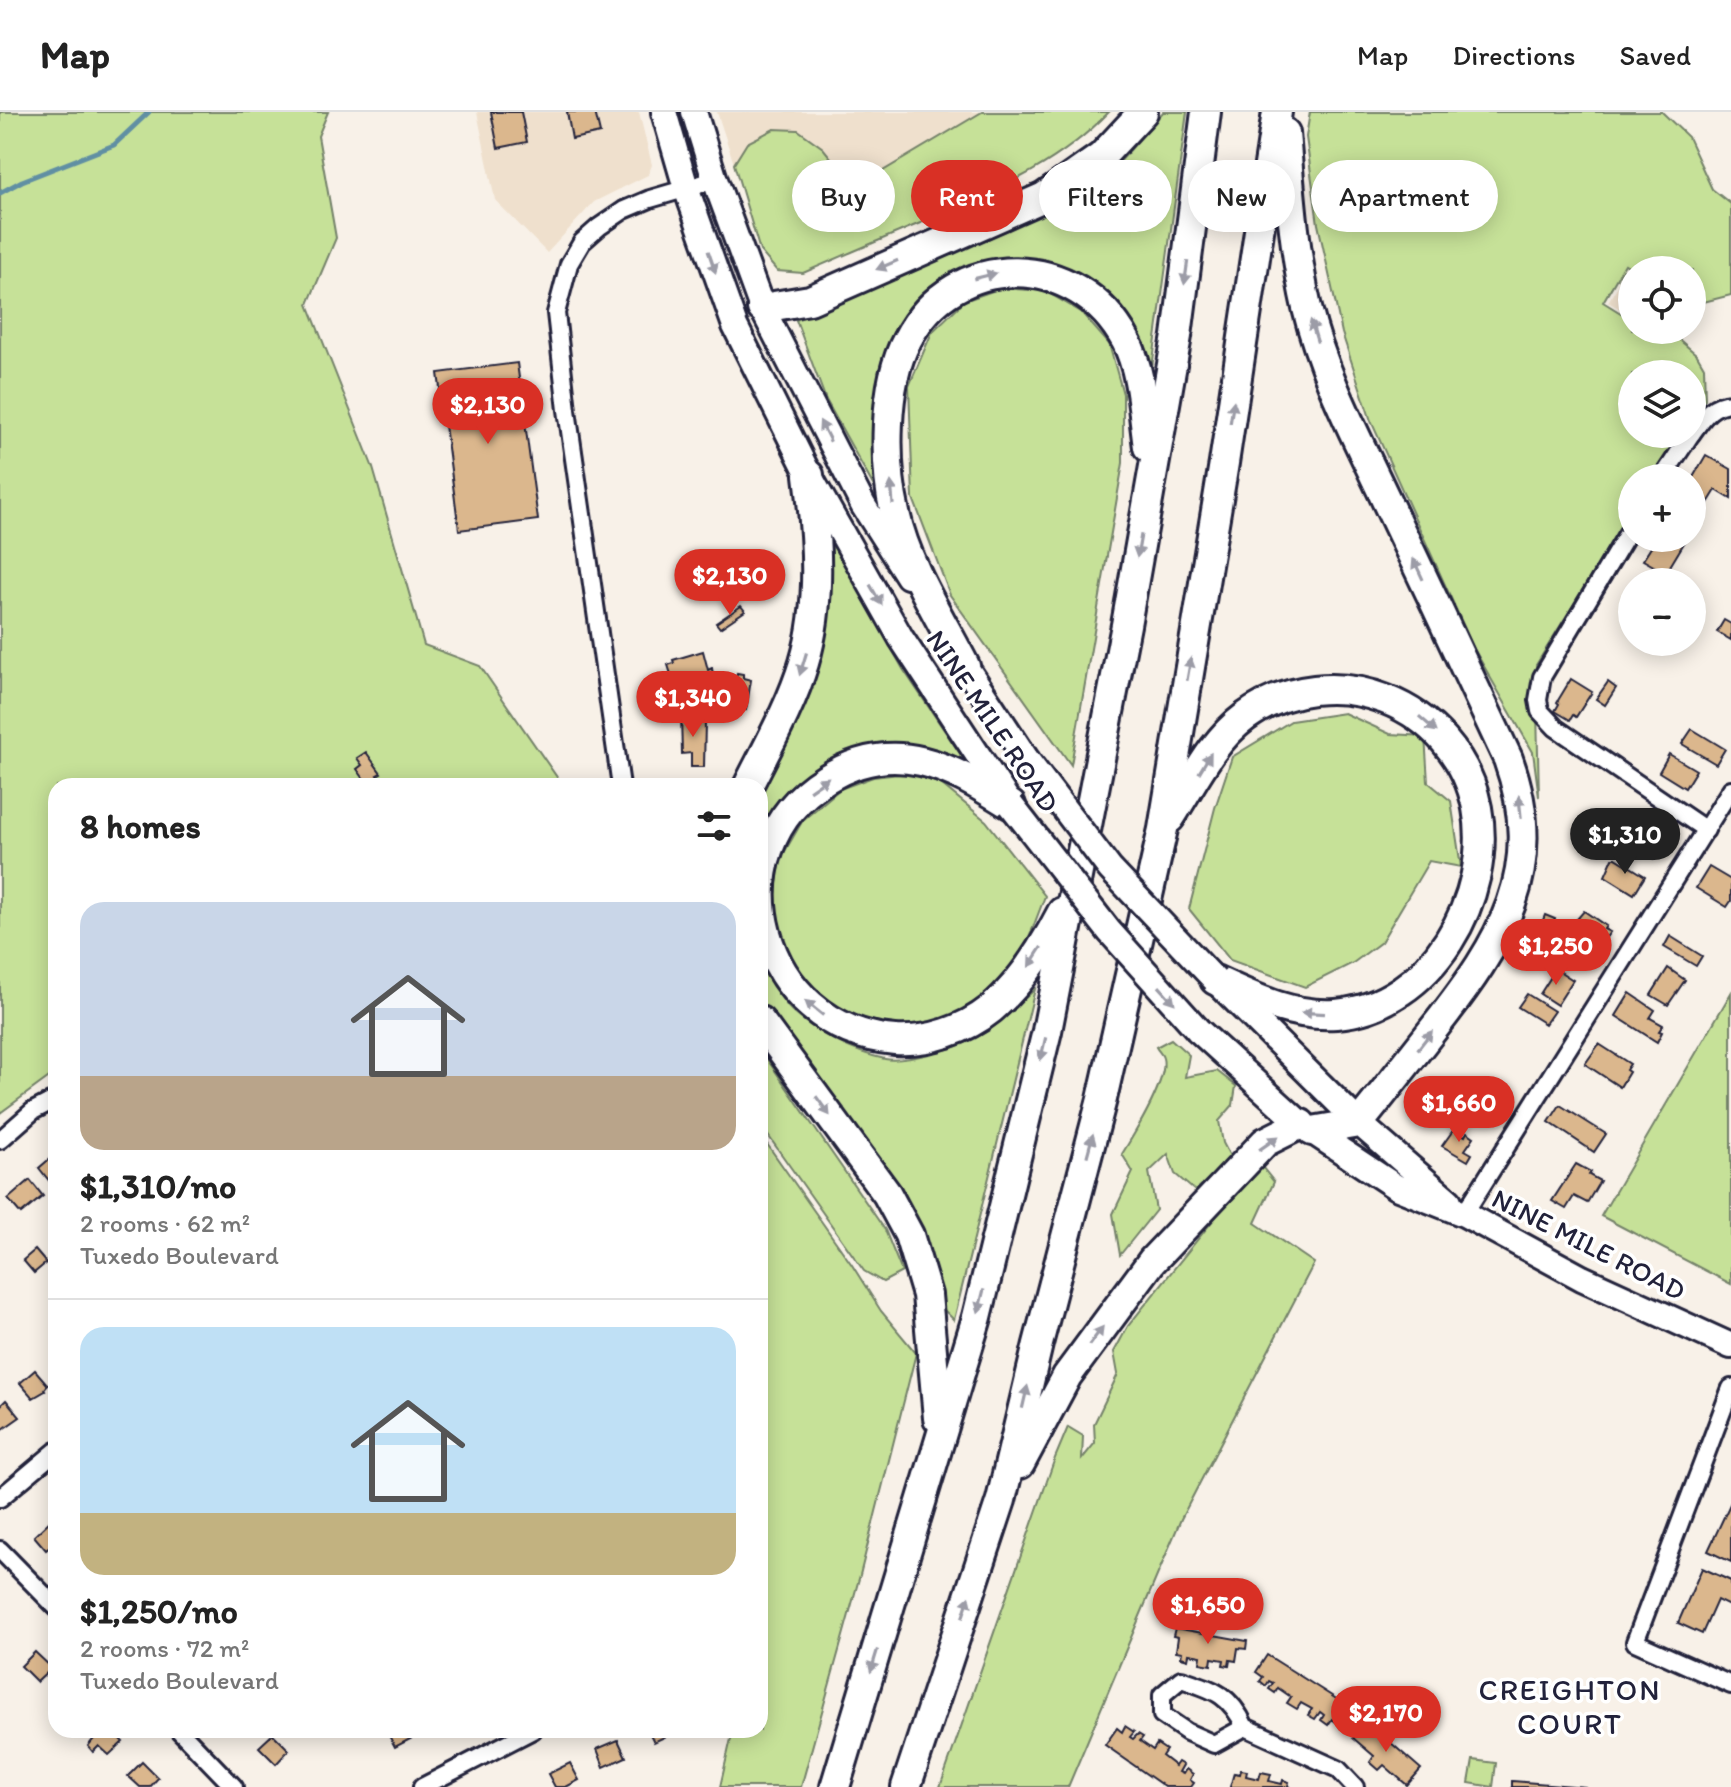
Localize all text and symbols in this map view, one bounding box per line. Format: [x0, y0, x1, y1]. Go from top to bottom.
text: Map [40, 32, 110, 78]
text: Map [1357, 38, 1408, 72]
text: Directions [1452, 38, 1576, 72]
text: Saved [1620, 38, 1691, 72]
chip: Buy [792, 160, 895, 232]
chip: Rent [911, 160, 1023, 232]
chip: Filters [1039, 160, 1172, 232]
chip: New [1188, 160, 1295, 232]
chip: Apartment [1311, 160, 1498, 232]
one-way arrow [707, 250, 719, 274]
map controls [1618, 256, 1706, 656]
button: locate [1618, 256, 1706, 344]
one-way arrow [875, 259, 899, 272]
one-way arrow [1179, 261, 1192, 286]
one-way arrow [973, 270, 998, 282]
one-way arrow [1307, 319, 1320, 343]
button: layers [1618, 360, 1706, 448]
pin: $2,130 [423, 378, 553, 446]
text: $2,130 [450, 388, 526, 420]
one-way arrow [1226, 400, 1239, 425]
one-way arrow [819, 420, 832, 443]
button: + [1618, 464, 1706, 552]
one-way arrow [886, 480, 899, 505]
one-way arrow [1132, 534, 1145, 559]
pin: $2,130 [665, 549, 795, 617]
one-way arrow [1411, 557, 1425, 581]
text: $2,130 [692, 559, 768, 591]
button: − [1618, 568, 1706, 656]
one-way arrow [869, 584, 883, 606]
street label: NINE MILE ROAD [920, 623, 1066, 819]
one-way arrow [796, 652, 809, 676]
one-way arrow [1183, 656, 1196, 681]
pin: $1,340 [628, 671, 758, 739]
text: $1,340 [654, 681, 732, 713]
one-way arrow [1419, 715, 1438, 733]
one-way arrow [1198, 752, 1212, 774]
one-way arrow [809, 777, 830, 792]
one-way arrow [1514, 794, 1527, 819]
icon: filters [692, 804, 736, 848]
text: 8 homes [80, 806, 201, 847]
pin: $1,310 [1560, 808, 1690, 876]
text: $1,310 [1588, 818, 1662, 850]
pin: $1,250 [1491, 919, 1621, 987]
text: $1,250 [1519, 929, 1593, 961]
one-way arrow [1028, 947, 1043, 968]
icon: home [336, 954, 480, 1098]
one-way arrow [1158, 985, 1175, 1005]
one-way arrow [804, 1000, 824, 1017]
one-way arrow [1300, 1006, 1325, 1019]
one-way arrow [1416, 1030, 1433, 1050]
one-way arrow [1036, 1036, 1049, 1061]
pin: $1,660 [1394, 1076, 1524, 1144]
text: $1,660 [1422, 1086, 1496, 1118]
one-way arrow [815, 1096, 831, 1116]
one-way arrow [1085, 1133, 1097, 1158]
one-way arrow [1258, 1136, 1279, 1151]
text: $1,310/mo [80, 1166, 236, 1207]
street label: NINE MILE ROAD [1487, 1181, 1691, 1307]
text: 2 rooms · 62 m² [80, 1207, 250, 1239]
text: Tuxedo Boulevard [80, 1239, 279, 1271]
one-way arrow [974, 1289, 986, 1314]
one-way arrow [1088, 1326, 1104, 1347]
icon: home [336, 1379, 480, 1523]
one-way arrow [1019, 1384, 1032, 1409]
pin: $1,650 [1143, 1578, 1273, 1646]
text: $1,650 [1171, 1588, 1245, 1620]
text: $1,250/mo [80, 1591, 238, 1632]
one-way arrow [961, 1594, 973, 1618]
text: 2 rooms · 72 m² [80, 1632, 249, 1664]
one-way arrow [867, 1649, 880, 1673]
text: Tuxedo Boulevard [80, 1664, 279, 1696]
district label: CREIGHTON COURT [1478, 1671, 1662, 1742]
pin: $2,170 [1321, 1686, 1451, 1754]
text: $2,170 [1349, 1696, 1423, 1728]

